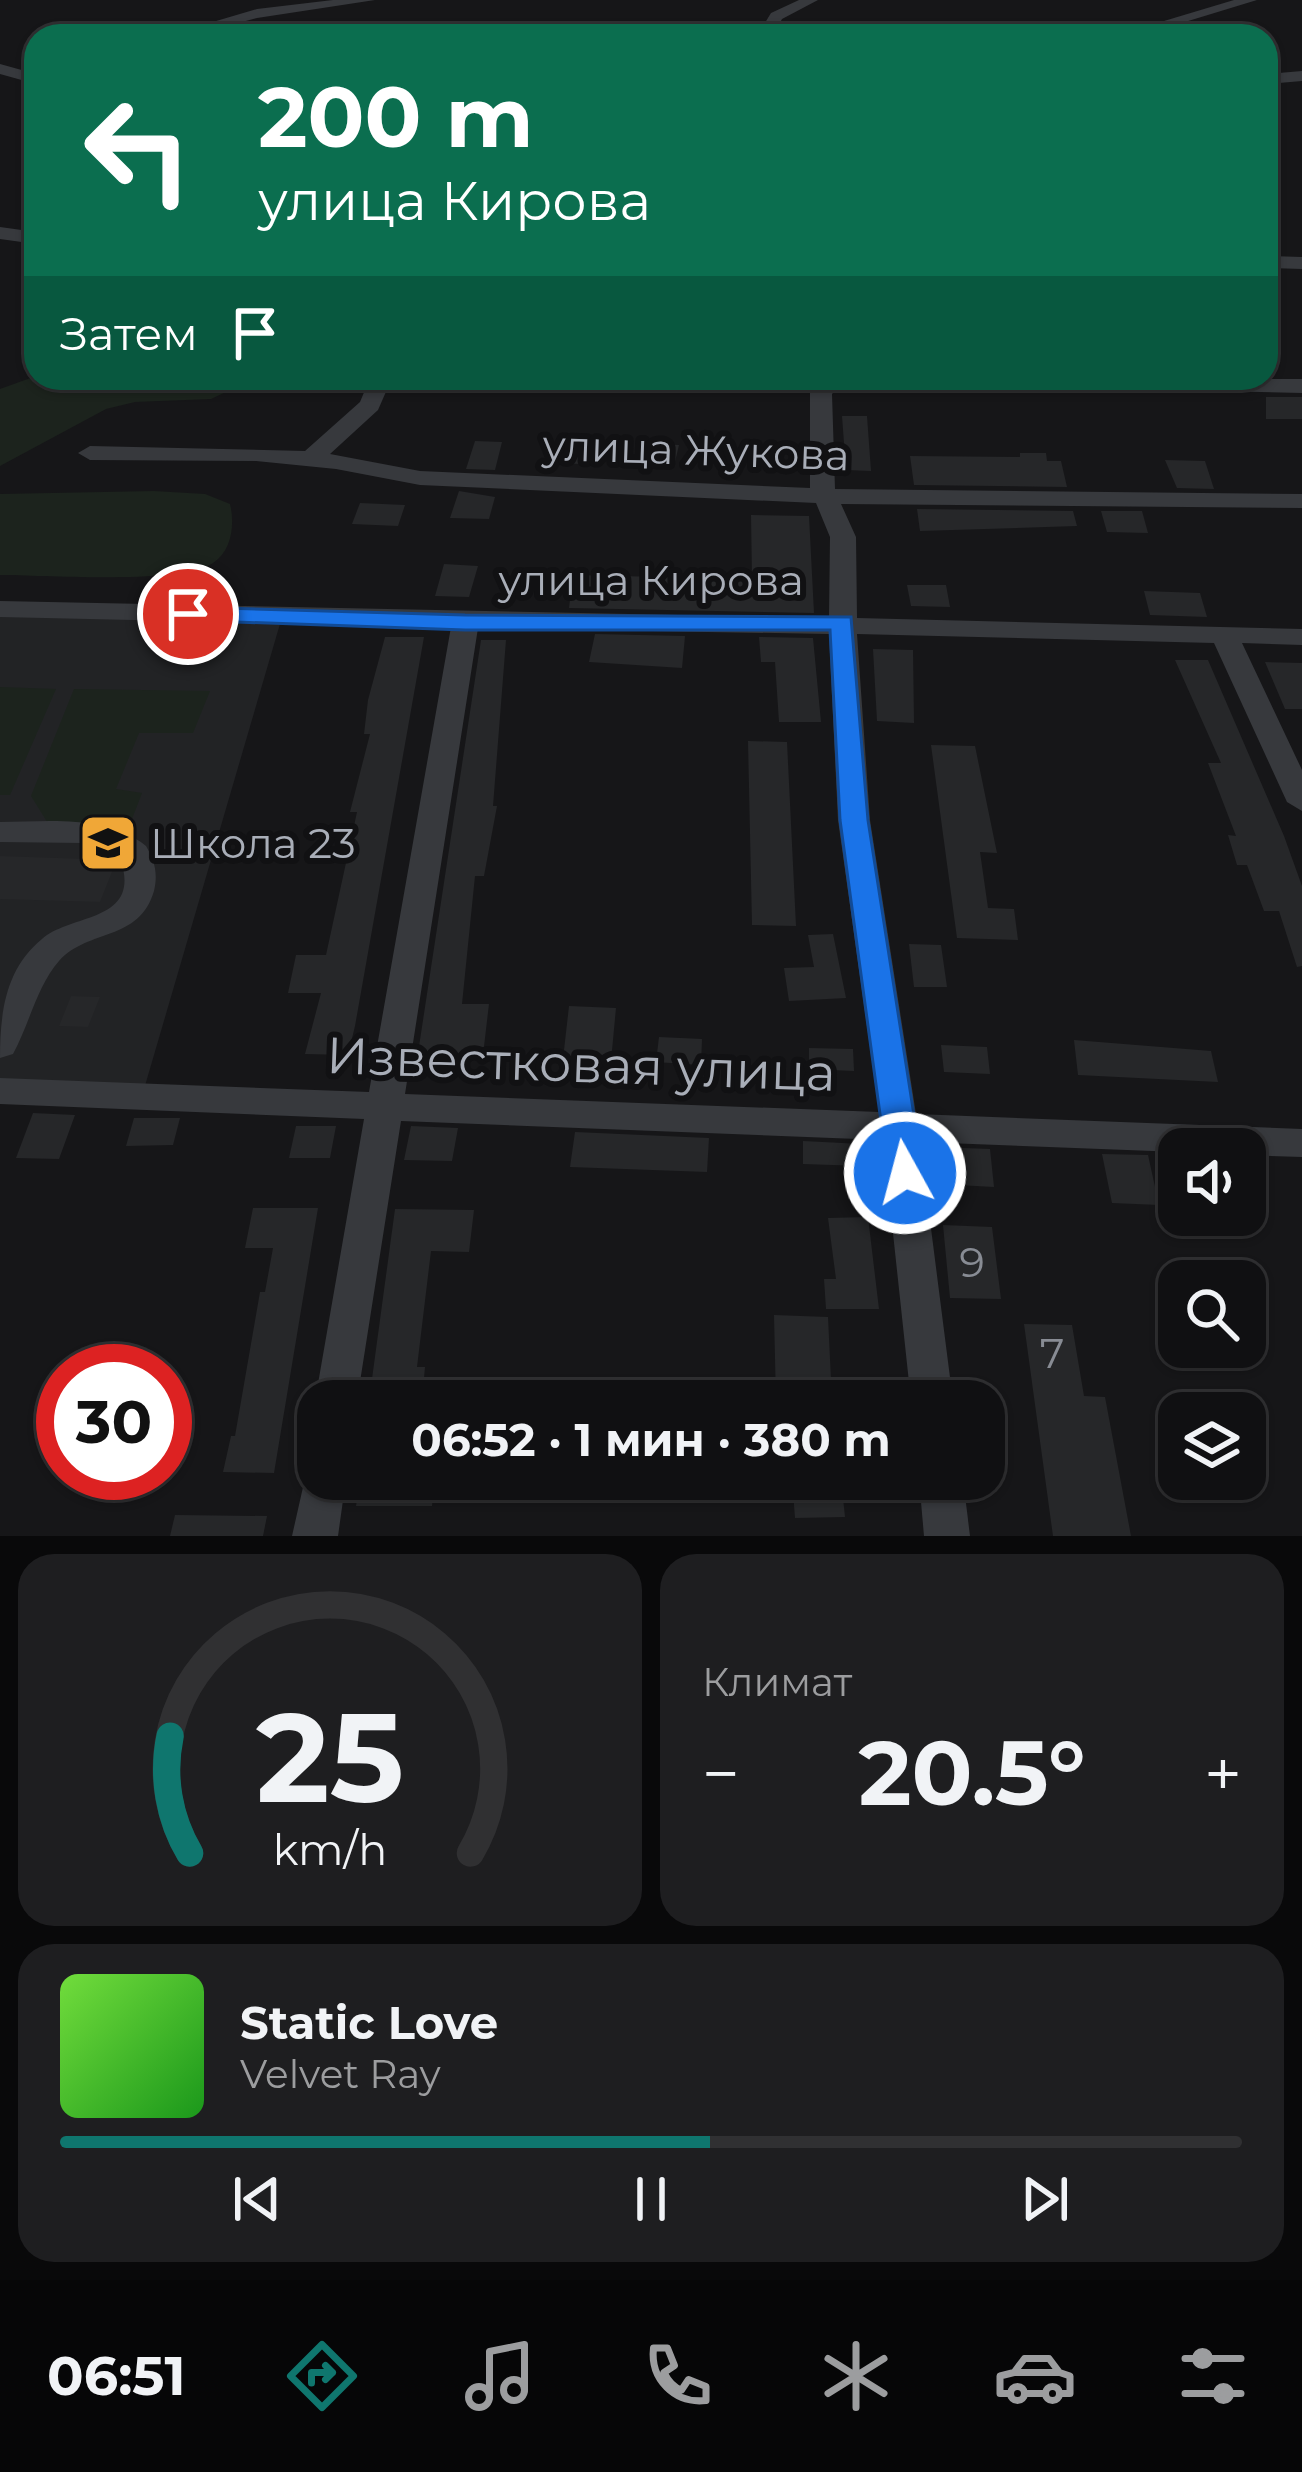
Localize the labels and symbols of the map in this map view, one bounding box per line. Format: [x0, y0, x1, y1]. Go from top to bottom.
street label: улица Жукова [540, 419, 851, 481]
street label: улица Кирова [497, 554, 804, 606]
pin [137, 563, 239, 665]
school or university icon: Школа 23 [77, 812, 139, 874]
place label: Школа 23 [150, 817, 356, 869]
street label: Известковая улица [325, 1024, 837, 1104]
position arrow [842, 1110, 968, 1236]
house number: 9 [959, 1236, 985, 1288]
house number: 7 [1040, 1327, 1064, 1379]
speed limit sign: 30 [36, 1344, 192, 1500]

